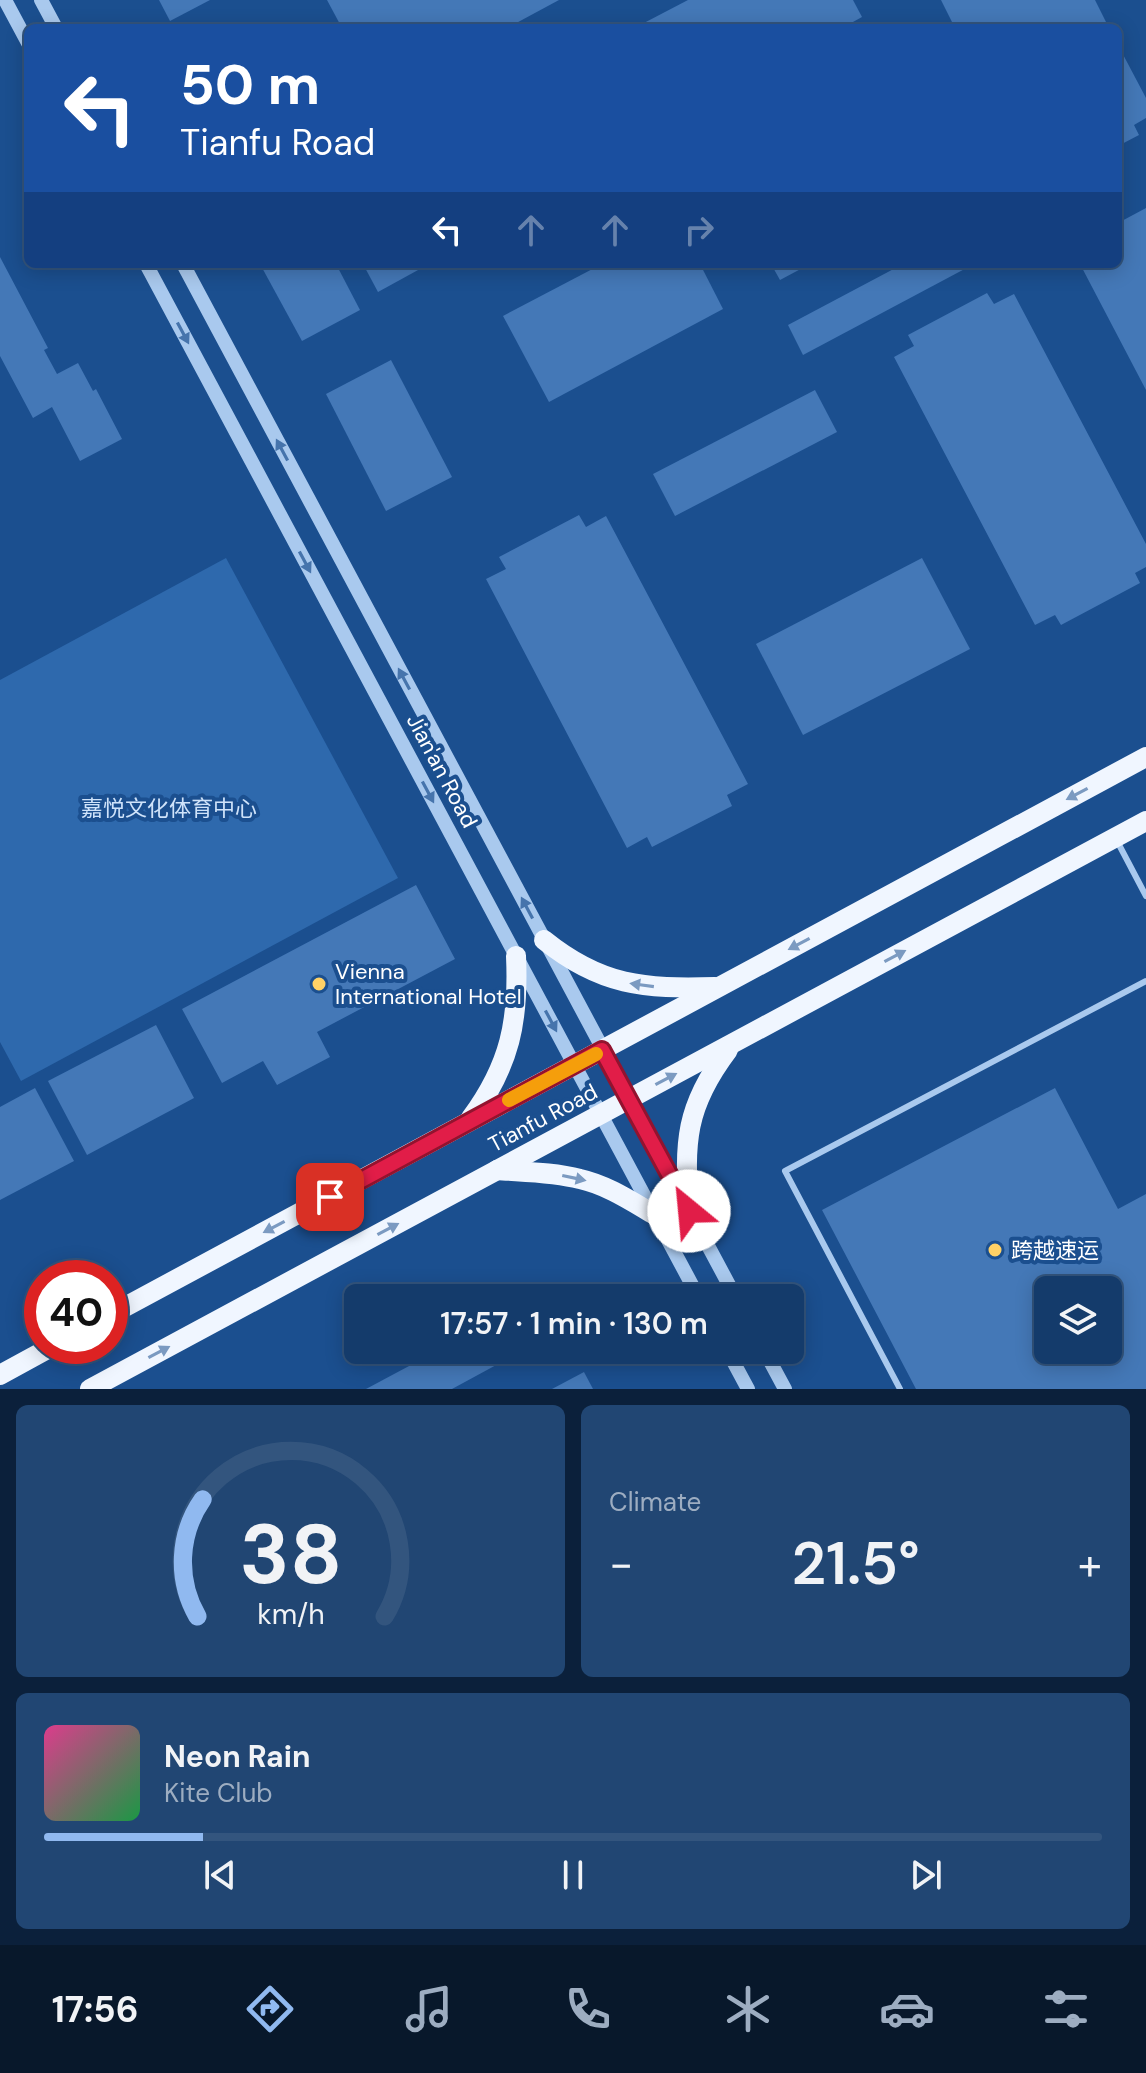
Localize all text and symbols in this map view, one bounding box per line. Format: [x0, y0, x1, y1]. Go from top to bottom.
text: 50 m [180, 48, 320, 121]
icon: left [48, 56, 152, 160]
text: Tianfu Road [180, 119, 375, 166]
icon: left [425, 208, 469, 252]
icon: ahead [509, 208, 553, 252]
icon: ahead [593, 208, 637, 252]
icon: right [677, 208, 721, 252]
one-way arrow [176, 321, 189, 344]
one-way arrow [275, 438, 288, 461]
one-way arrow [299, 551, 312, 574]
one-way arrow [398, 668, 412, 690]
street label: Jian'an Road [400, 709, 484, 833]
one-way arrow [421, 780, 434, 803]
one-way arrow [1066, 788, 1089, 801]
park label: 嘉悦文化体育中心 [81, 794, 257, 823]
one-way arrow [520, 897, 533, 920]
one-way arrow [788, 937, 810, 951]
one-way arrow [884, 950, 906, 964]
place label: Vienna International Hotel [335, 957, 522, 1011]
marker: Vienna International Hotel [310, 975, 328, 993]
one-way arrow [629, 978, 654, 991]
one-way arrow [544, 1009, 557, 1032]
one-way arrow [655, 1073, 677, 1087]
street label: Tianfu Road [483, 1077, 603, 1159]
pin [296, 1163, 364, 1231]
position arrow [647, 1169, 731, 1253]
one-way arrow [562, 1173, 587, 1185]
icon: arrive [308, 1175, 352, 1219]
one-way arrow [263, 1220, 286, 1233]
one-way arrow [376, 1222, 399, 1235]
place label: 跨越速运 [1011, 1236, 1099, 1265]
marker: 跨越速运 [986, 1241, 1004, 1259]
speed limit sign: 40 [24, 1260, 128, 1364]
map controls [1034, 1276, 1122, 1364]
button: layers [1034, 1276, 1122, 1364]
text: 17:57 · 1 min · 130 m [440, 1304, 708, 1343]
one-way arrow [147, 1345, 170, 1359]
text: Climate [609, 1485, 701, 1519]
text: 38 [239, 1500, 342, 1609]
text: 21.5° [791, 1524, 920, 1603]
text: − [609, 1535, 633, 1593]
text: + [1078, 1535, 1102, 1593]
text: km/h [257, 1596, 324, 1633]
text: Neon Rain [164, 1737, 310, 1776]
text: Kite Club [164, 1776, 273, 1810]
icon: previous [198, 1853, 242, 1897]
icon: pause [551, 1853, 595, 1897]
icon: next [904, 1853, 948, 1897]
icon: directions [242, 1981, 298, 2037]
icon: music [401, 1981, 457, 2037]
icon: phone [560, 1981, 616, 2037]
icon: climate [720, 1981, 776, 2037]
icon: car [879, 1981, 935, 2037]
icon: filters [1038, 1981, 1094, 2037]
text: 17:56 [52, 1986, 138, 2033]

